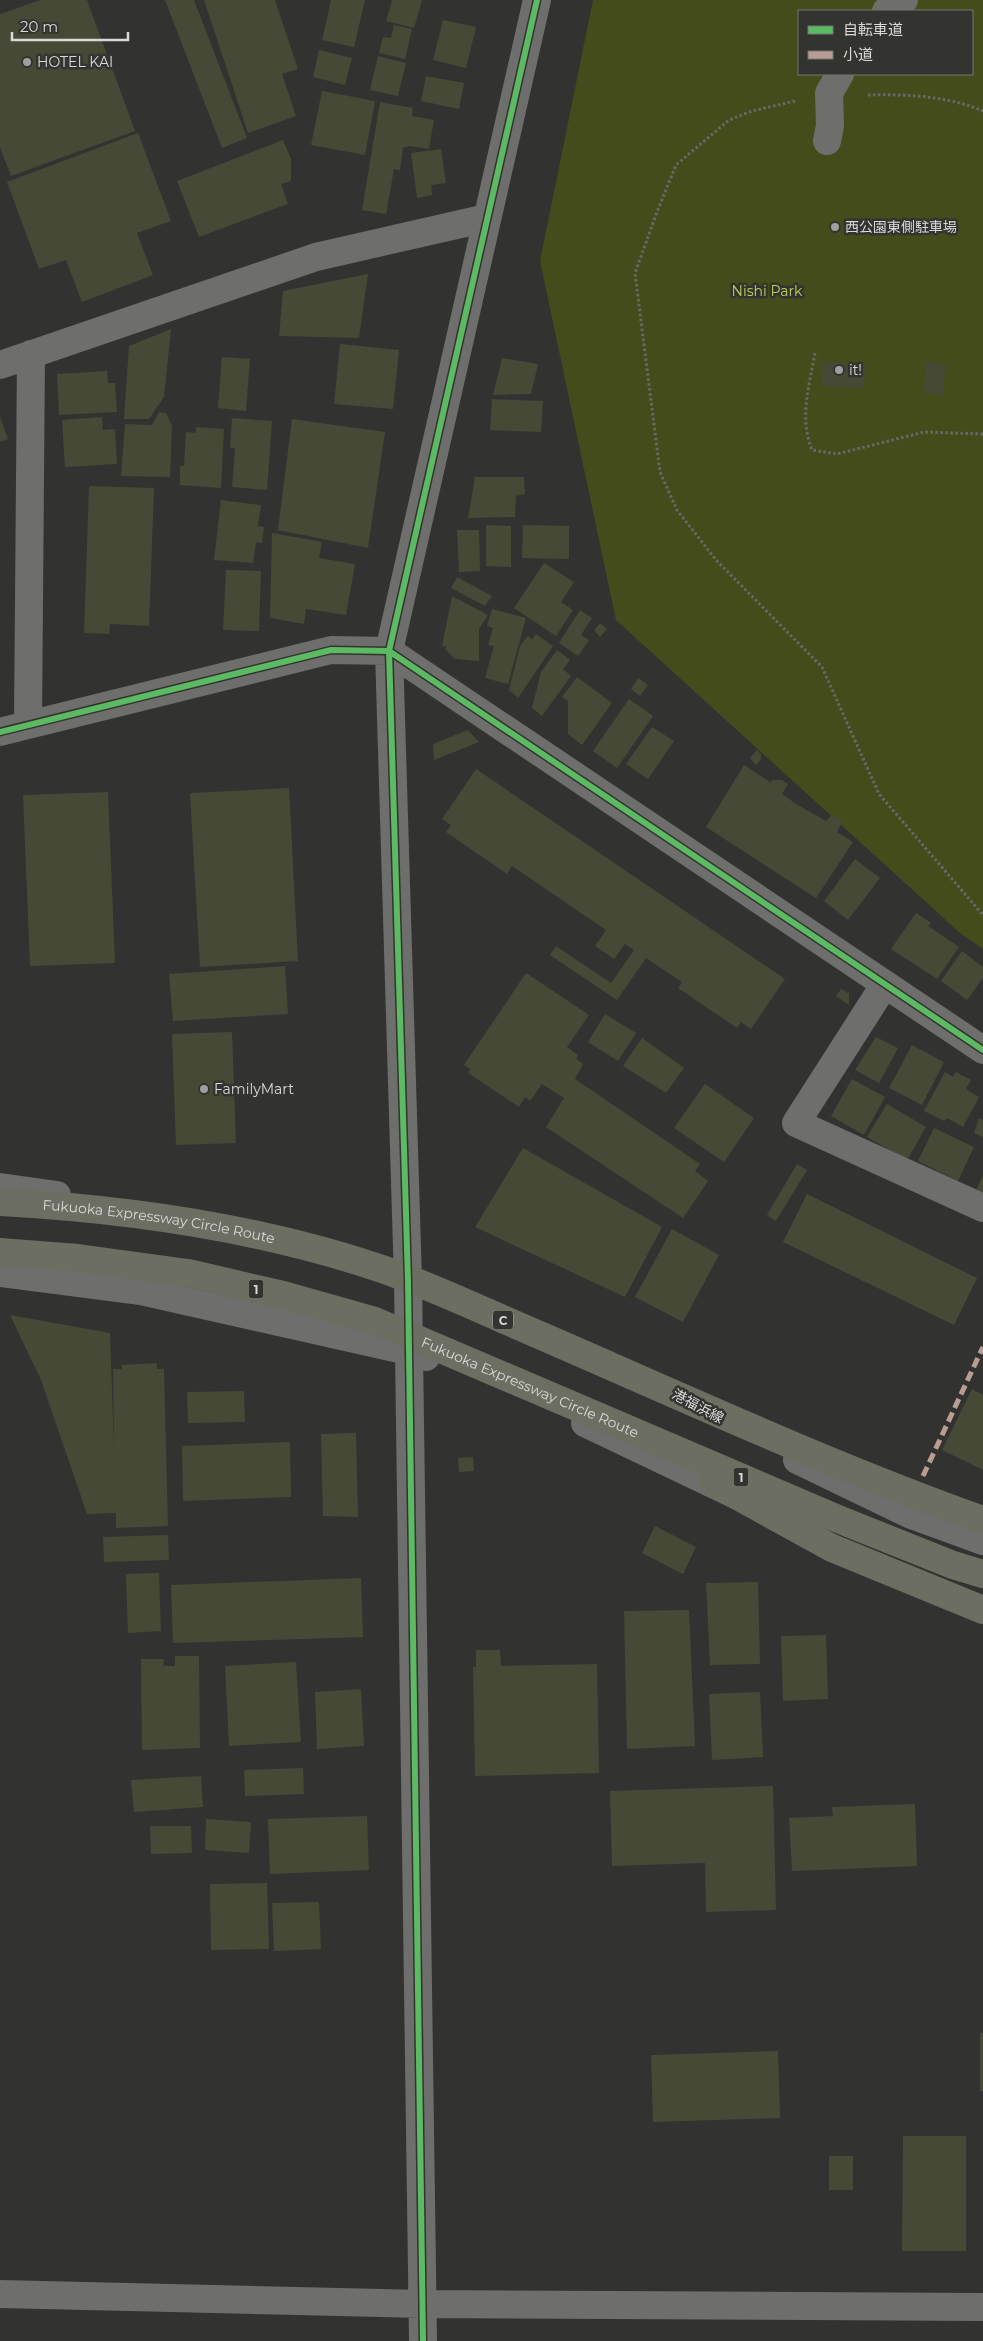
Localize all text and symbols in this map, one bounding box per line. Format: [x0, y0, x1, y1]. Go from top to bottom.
scale bar [12, 10, 129, 42]
legend [798, 10, 973, 75]
text: 20 m [20, 17, 58, 36]
text: 自転車道 [843, 20, 903, 39]
text: 小道 [843, 45, 873, 64]
place label: HOTEL KAI [37, 53, 113, 71]
marker: HOTEL KAI [21, 56, 33, 68]
place label: 西公園東側駐車場 [845, 218, 957, 236]
marker: 西公園東側駐車場 [829, 221, 841, 233]
park label: Nishi Park [732, 282, 803, 300]
place label: it! [849, 361, 862, 379]
marker: it! [833, 364, 845, 376]
place label: FamilyMart [214, 1080, 294, 1098]
marker: FamilyMart [198, 1083, 210, 1095]
street label: Fukuoka Expressway Circle Route [42, 1196, 277, 1247]
road number: 1 [248, 1280, 264, 1298]
road number: C [493, 1310, 513, 1330]
street label: Fukuoka Expressway Circle Route [419, 1333, 641, 1442]
street label: 港福浜線 [669, 1385, 727, 1427]
road number: 1 [734, 1468, 748, 1486]

